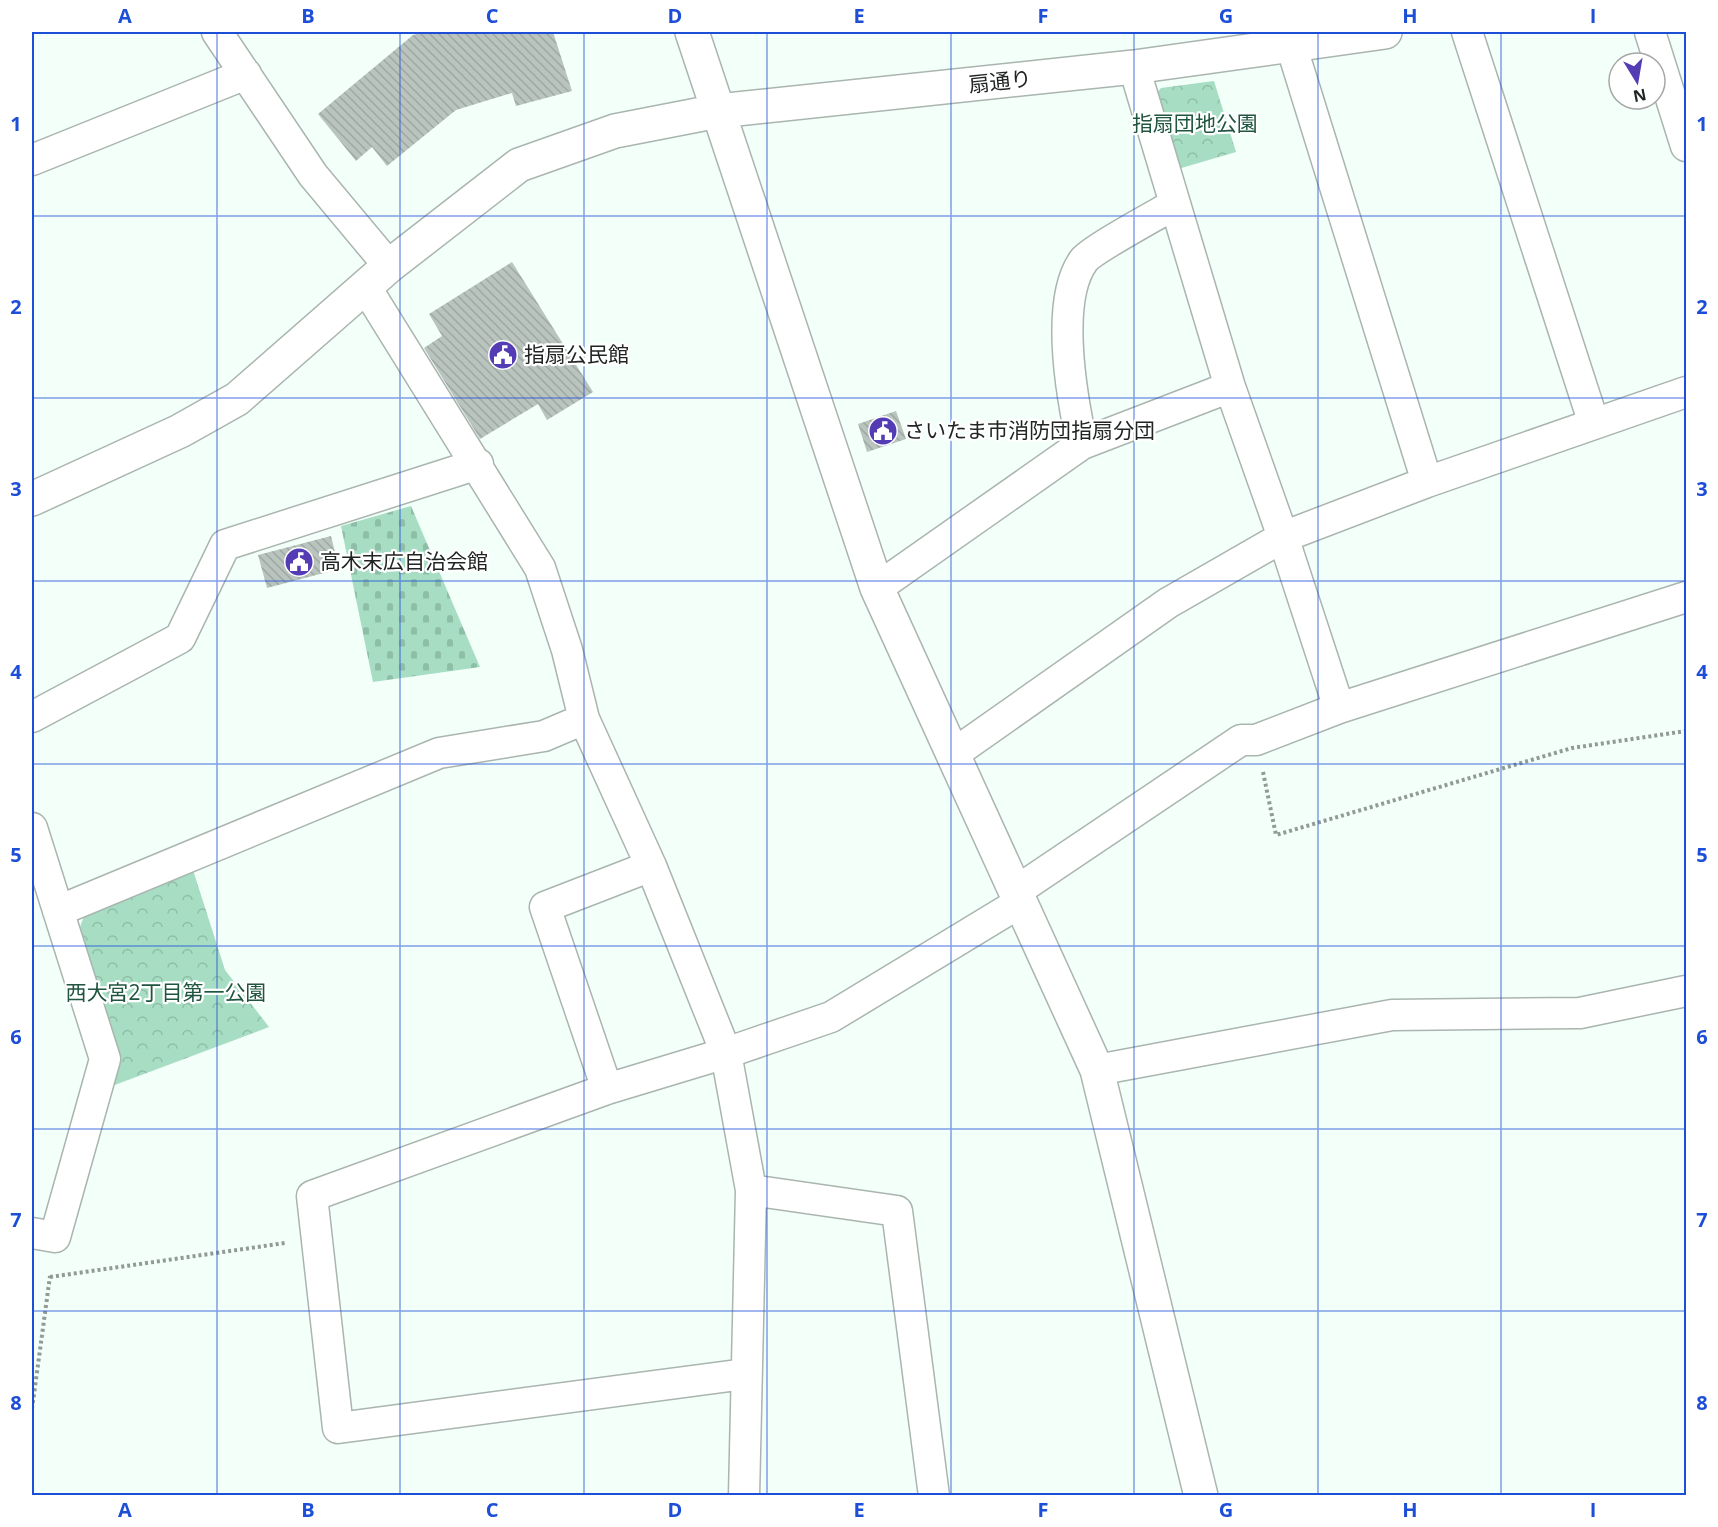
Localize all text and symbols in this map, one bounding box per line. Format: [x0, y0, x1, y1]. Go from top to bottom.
text: A [118, 2, 132, 29]
text: B [301, 2, 315, 29]
text: C [486, 2, 499, 29]
text: D [668, 2, 682, 29]
text: E [853, 2, 865, 29]
text: F [1038, 2, 1048, 29]
text: G [1219, 2, 1233, 29]
text: H [1402, 2, 1418, 29]
text: I [1590, 2, 1596, 29]
north arrow [1607, 51, 1667, 111]
street label: 扇通り [967, 64, 1033, 98]
text: N [1631, 84, 1648, 108]
park label: 指扇団地公園 [1132, 109, 1258, 137]
text: 1 [10, 110, 22, 137]
text: 1 [1696, 110, 1708, 137]
text: 2 [10, 293, 22, 320]
text: 2 [1696, 293, 1708, 320]
public building icon: 指扇公民館 [487, 339, 519, 371]
place label: 指扇公民館 [524, 340, 629, 368]
public building icon: さいたま市消防団指扇分団 [867, 415, 899, 447]
place label: さいたま市消防団指扇分団 [904, 416, 1155, 444]
text: 3 [10, 475, 22, 502]
text: 3 [1696, 475, 1708, 502]
public building icon: 高木末広自治会館 [283, 546, 315, 578]
place label: 高木末広自治会館 [320, 547, 488, 575]
text: 4 [10, 658, 22, 685]
text: 4 [1696, 658, 1708, 685]
text: 5 [10, 841, 22, 868]
text: 5 [1696, 841, 1708, 868]
park label: 西大宮2丁目第一公園 [65, 978, 267, 1006]
text: 6 [10, 1023, 22, 1050]
text: 6 [1696, 1023, 1708, 1050]
text: 7 [10, 1206, 22, 1233]
text: 7 [1696, 1206, 1708, 1233]
text: 8 [10, 1389, 22, 1416]
text: 8 [1696, 1389, 1708, 1416]
text: A [118, 1496, 132, 1523]
text: B [301, 1496, 315, 1523]
text: C [486, 1496, 499, 1523]
text: D [668, 1496, 682, 1523]
text: E [853, 1496, 865, 1523]
text: F [1038, 1496, 1048, 1523]
text: G [1219, 1496, 1233, 1523]
text: H [1402, 1496, 1418, 1523]
text: I [1590, 1496, 1596, 1523]

